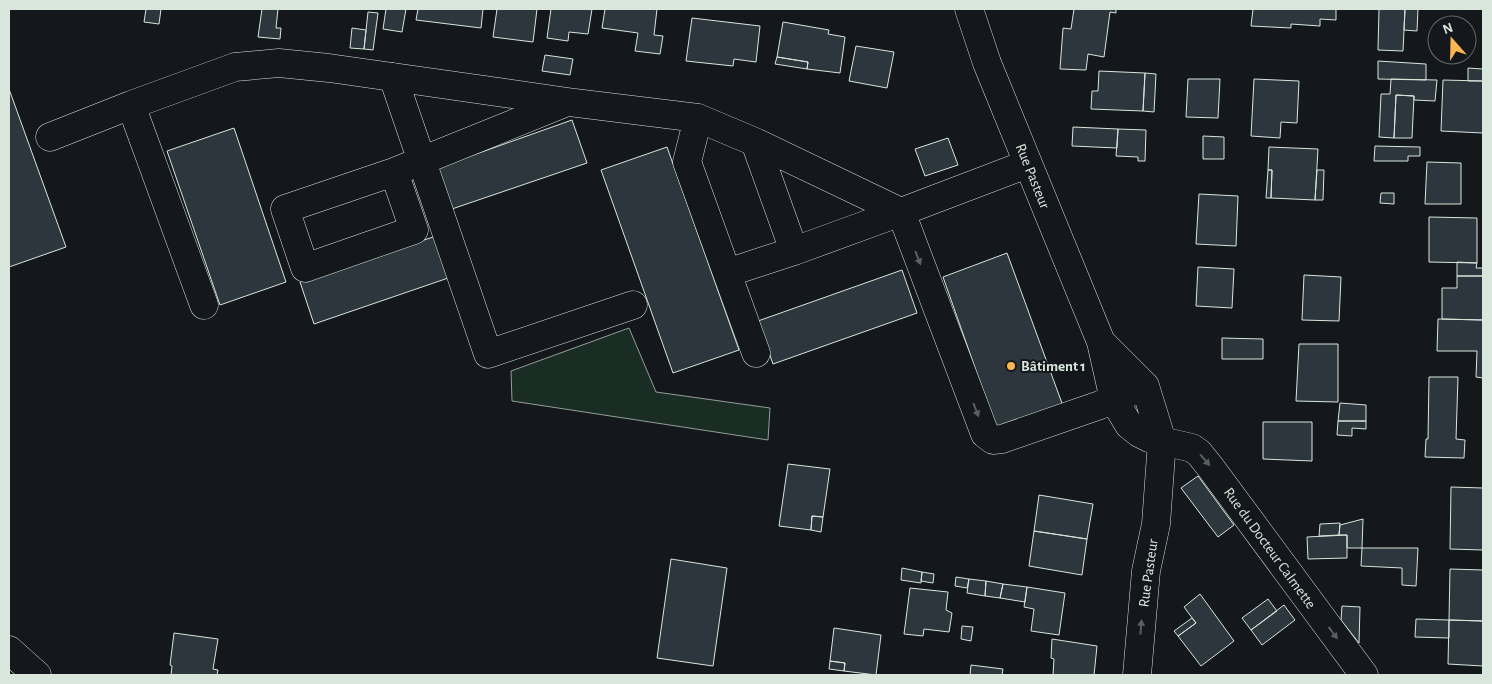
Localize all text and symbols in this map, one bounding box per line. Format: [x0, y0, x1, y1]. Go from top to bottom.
north arrow [1427, 15, 1477, 65]
text: N [1441, 20, 1455, 37]
street label: Rue Pasteur [1013, 141, 1052, 211]
one-way arrow [914, 251, 922, 266]
place label: Bâtiment 1 [1021, 359, 1086, 374]
marker: Bâtiment 1 [1005, 360, 1017, 372]
one-way arrow [972, 403, 980, 418]
one-way arrow [1199, 454, 1210, 466]
street label: Rue du Docteur Calmette [1221, 485, 1319, 612]
street label: Rue Pasteur [1136, 538, 1161, 608]
one-way arrow [1137, 618, 1145, 634]
one-way arrow [1328, 626, 1338, 640]

